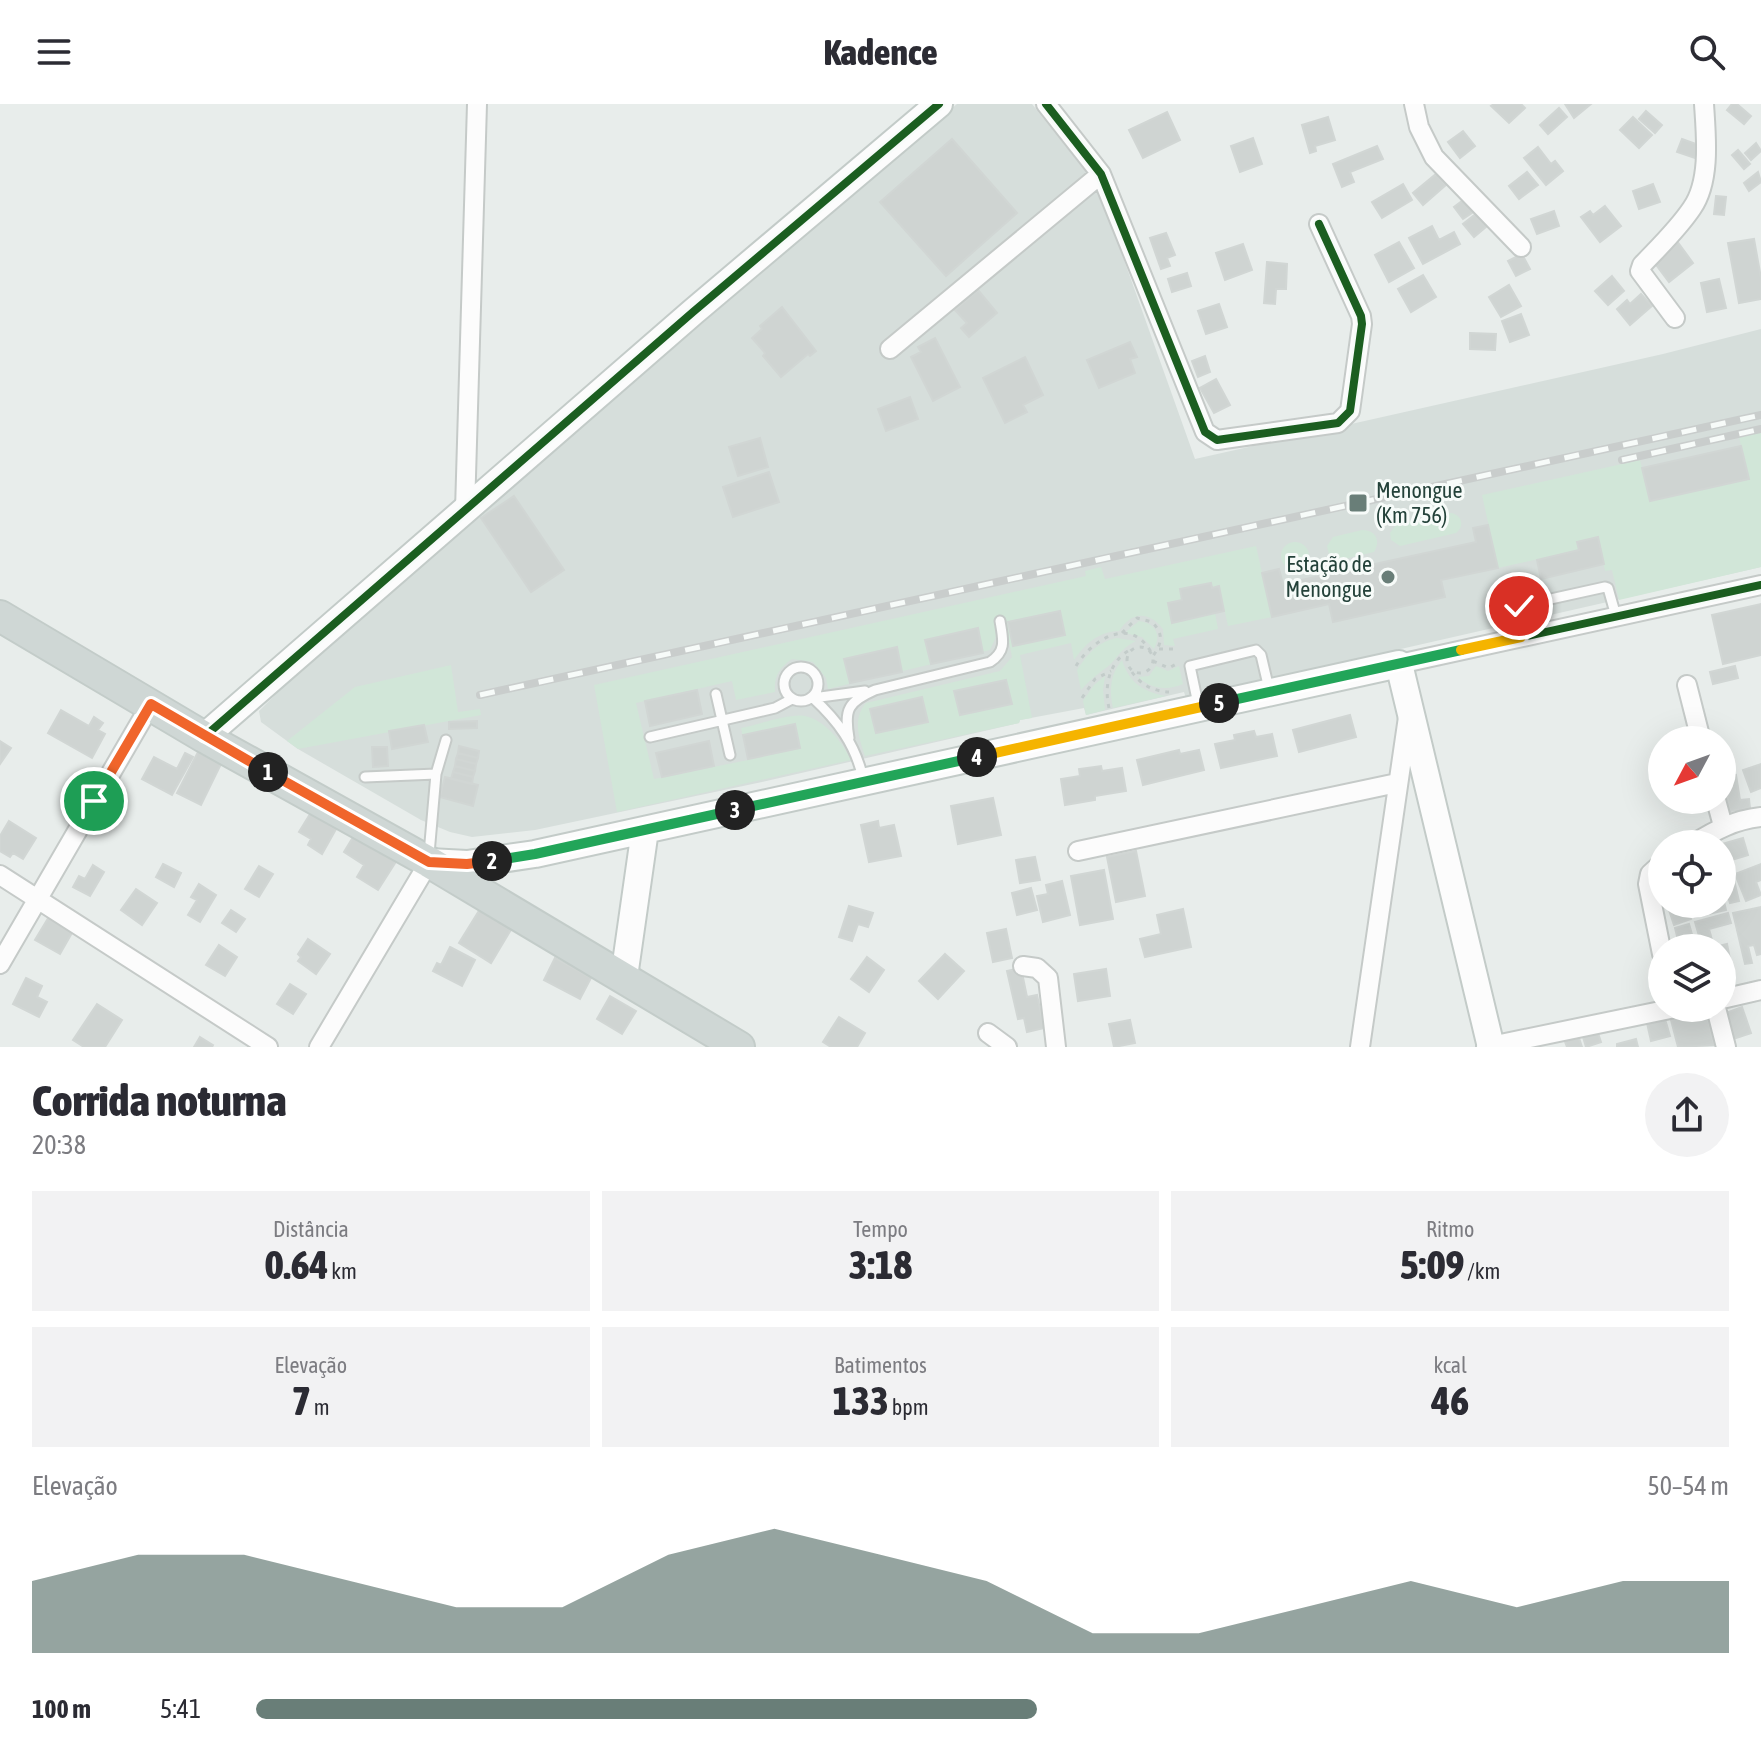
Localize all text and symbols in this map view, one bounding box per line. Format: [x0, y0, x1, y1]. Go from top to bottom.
icon: menu [32, 30, 76, 74]
icon: search [1685, 30, 1729, 74]
text: Kadence [823, 31, 938, 73]
place label: Menongue (Km 756) [1376, 477, 1462, 528]
marker: Menongue (Km 756) [1347, 492, 1369, 514]
place label: Estação de Menongue [1286, 551, 1372, 602]
marker: Estação de Menongue [1379, 568, 1397, 586]
pin [1485, 572, 1553, 640]
icon: check [1497, 584, 1541, 628]
pin: 5 [1199, 683, 1239, 723]
text: 5 [1214, 690, 1224, 716]
north arrow [1648, 726, 1736, 814]
map controls [1648, 726, 1736, 1022]
pin: 4 [957, 737, 997, 777]
text: 4 [972, 744, 982, 770]
pin: 1 [248, 752, 288, 792]
text: 1 [263, 759, 273, 785]
pin [60, 767, 128, 835]
icon: arrive [72, 779, 116, 823]
pin: 3 [715, 790, 755, 830]
text: 3 [730, 797, 740, 823]
button: locate [1648, 830, 1736, 918]
pin: 2 [472, 841, 512, 881]
text: 2 [487, 848, 497, 874]
button: layers [1648, 934, 1736, 1022]
button: share [1645, 1073, 1729, 1157]
text: Corrida noturna [32, 1075, 287, 1125]
text: 20:38 [32, 1130, 86, 1160]
text: Distância [273, 1216, 349, 1242]
text: Tempo [853, 1216, 908, 1242]
text: Ritmo [1426, 1216, 1474, 1242]
text: 0.64 [265, 1242, 328, 1287]
text: 3:18 [849, 1242, 912, 1287]
text: 5:09 [1400, 1242, 1464, 1287]
text: km [328, 1258, 357, 1284]
text: /km [1464, 1258, 1500, 1284]
text: Elevação [275, 1352, 347, 1378]
text: Batimentos [834, 1352, 927, 1378]
text: kcal [1433, 1352, 1467, 1378]
text: 7 [292, 1378, 311, 1423]
text: 133 [832, 1378, 889, 1423]
text: 46 [1431, 1378, 1469, 1423]
text: m [311, 1394, 330, 1420]
text: bpm [889, 1394, 929, 1420]
text: Elevação [32, 1471, 118, 1501]
text: 50–54 m [1647, 1471, 1729, 1501]
text: 100 m [32, 1694, 91, 1724]
text: 5:41 [160, 1694, 201, 1724]

